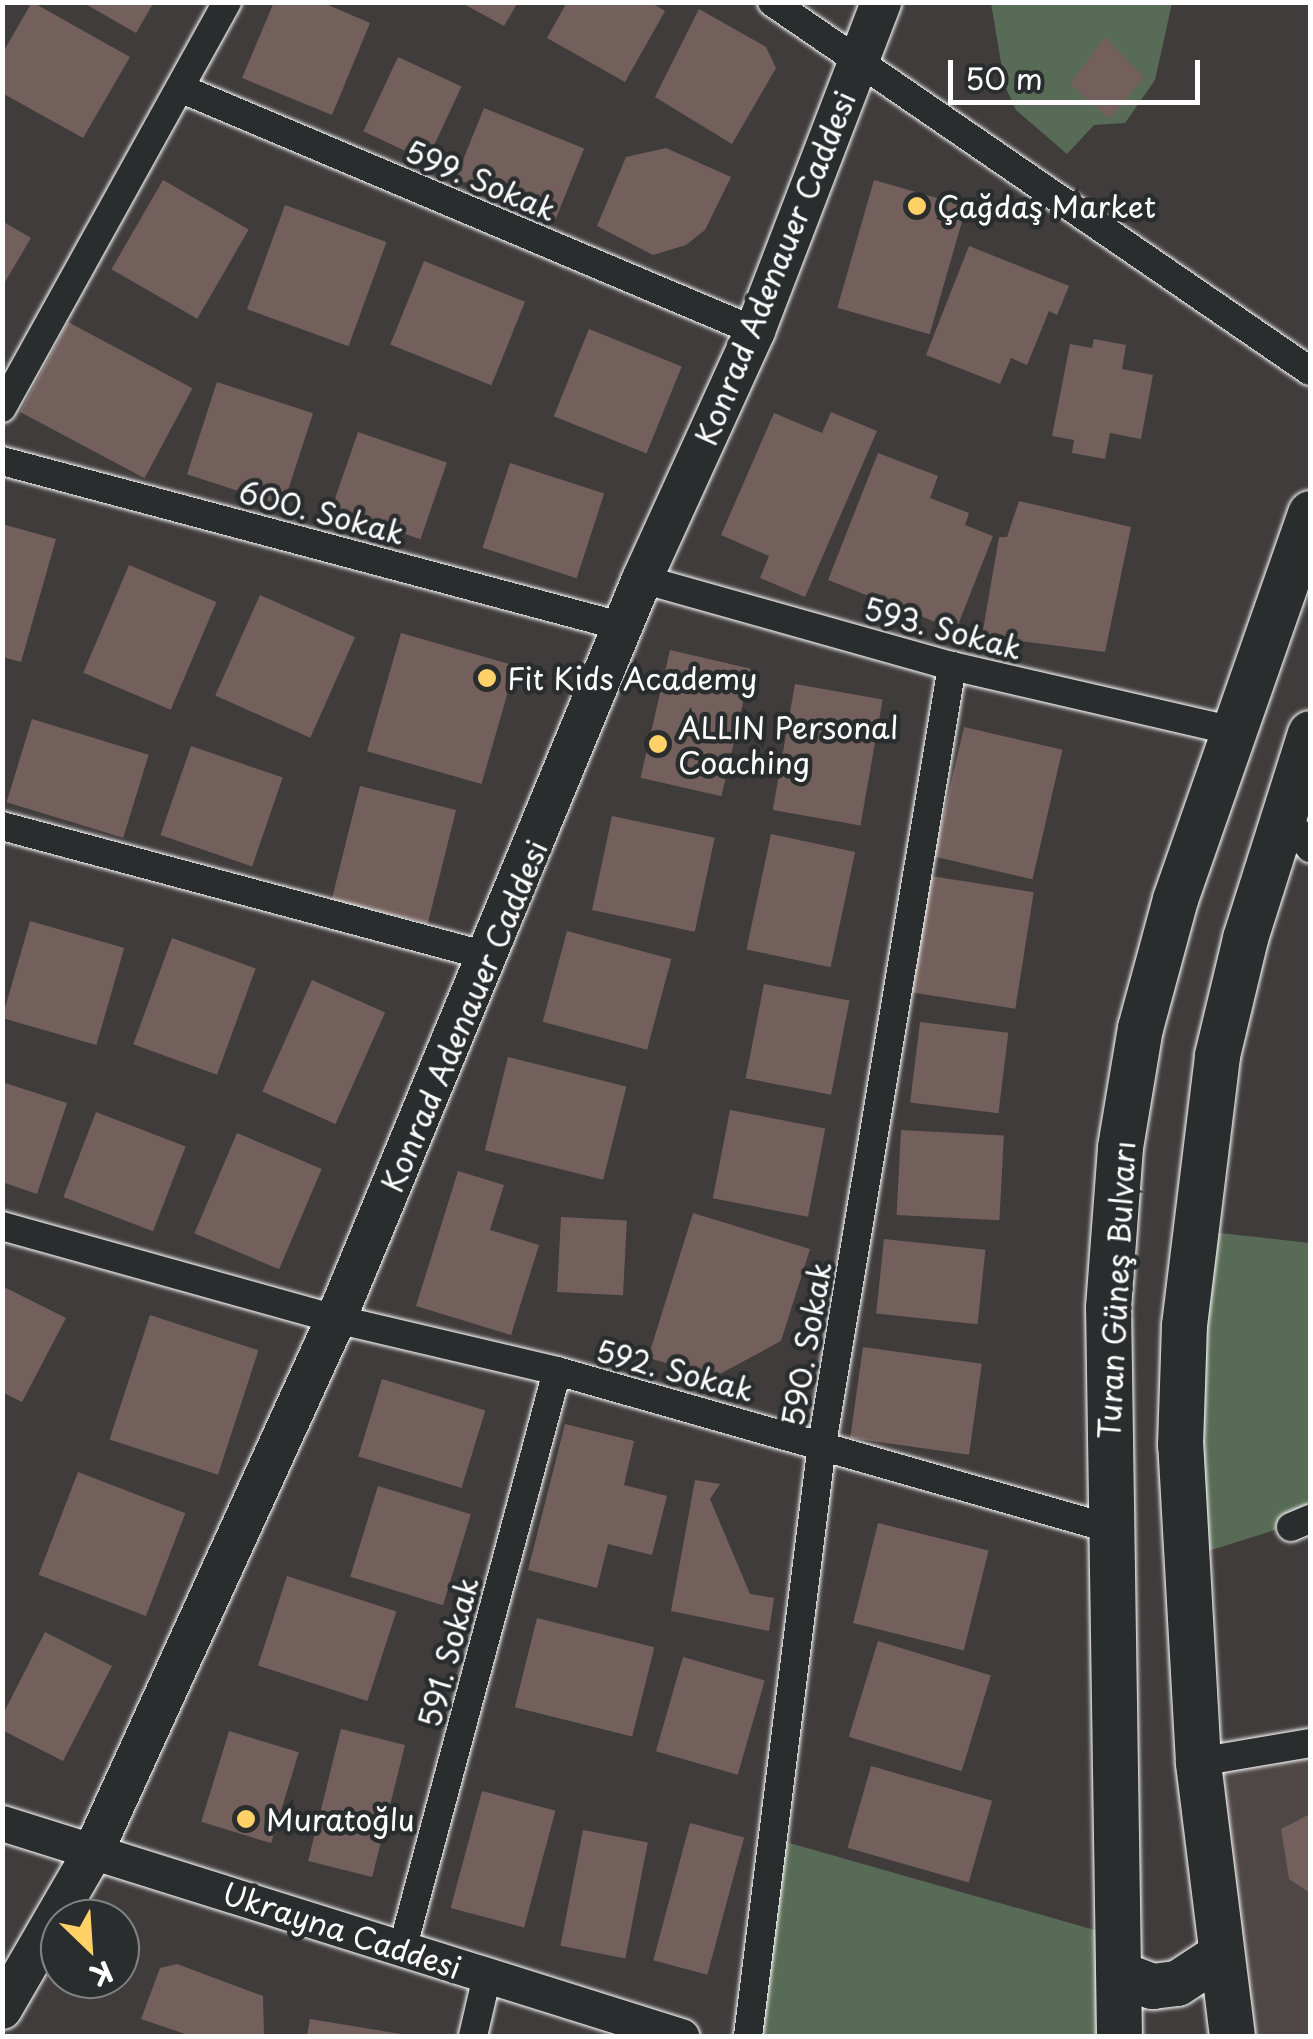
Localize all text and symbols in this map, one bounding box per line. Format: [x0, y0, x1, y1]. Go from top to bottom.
scale bar [953, 40, 1206, 102]
text: 50 m [965, 55, 1043, 100]
street label: Konrad Adenauer Caddesi [688, 87, 862, 449]
street label: 599. Sokak [400, 132, 562, 228]
place label: Çağdaş Market [937, 188, 1159, 224]
marker: Çağdaş Market [906, 195, 928, 217]
street label: 600. Sokak [235, 473, 409, 551]
street label: 593. Sokak [860, 590, 1026, 666]
place label: Fit Kids Academy [507, 660, 759, 696]
marker: Fit Kids Academy [476, 667, 498, 689]
place label: ALLIN Personal Coaching [678, 709, 902, 780]
marker: ALLIN Personal Coaching [647, 733, 669, 755]
street label: Konrad Adenauer Caddesi [374, 836, 554, 1196]
street label: Turan Güneş Bulvarı [1090, 1140, 1142, 1440]
street label: 590. Sokak [774, 1259, 838, 1429]
street label: 592. Sokak [591, 1331, 759, 1409]
street label: 591. Sokak [410, 1571, 486, 1733]
place label: Muratoğlu [266, 1801, 414, 1837]
marker: Muratoğlu [235, 1808, 257, 1830]
street label: Ukrayna Caddesi [218, 1874, 466, 1986]
north arrow [40, 1899, 140, 1999]
text: K [84, 1951, 120, 1999]

